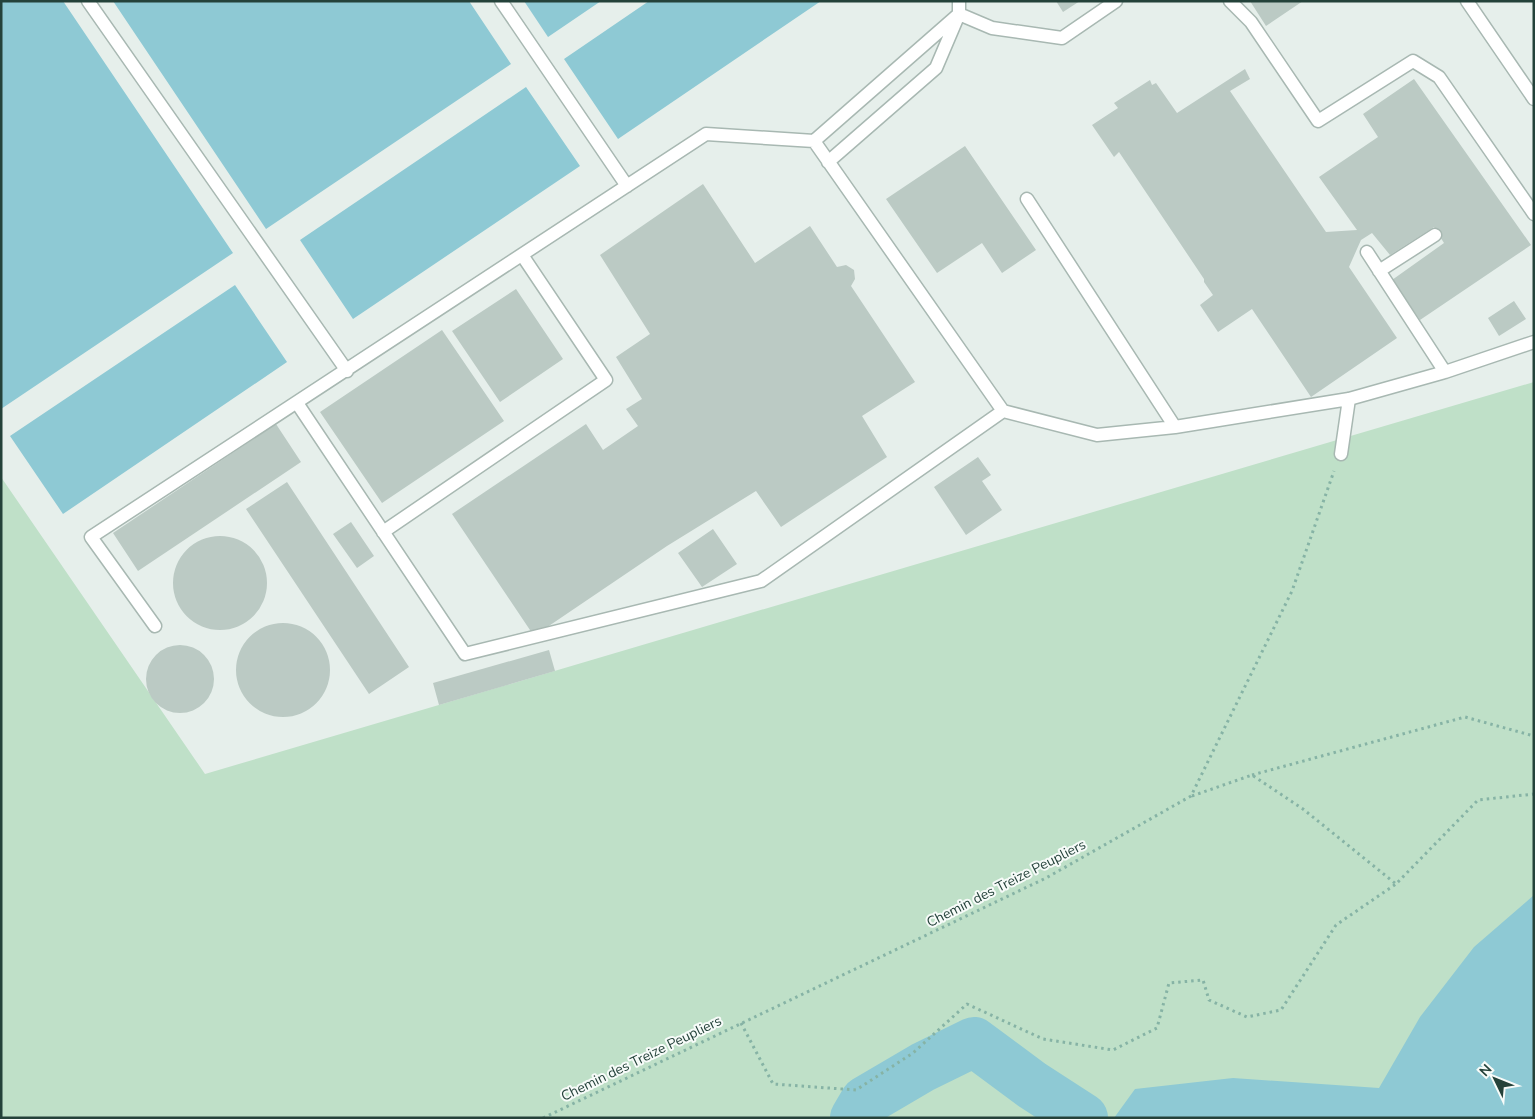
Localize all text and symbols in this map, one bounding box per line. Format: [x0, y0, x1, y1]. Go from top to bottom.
street label: Chemin des Treize Peupliers [923, 835, 1089, 932]
street label: Chemin des Treize Peupliers [558, 1011, 725, 1106]
north arrow [1470, 1054, 1520, 1104]
text: N [1475, 1060, 1496, 1081]

